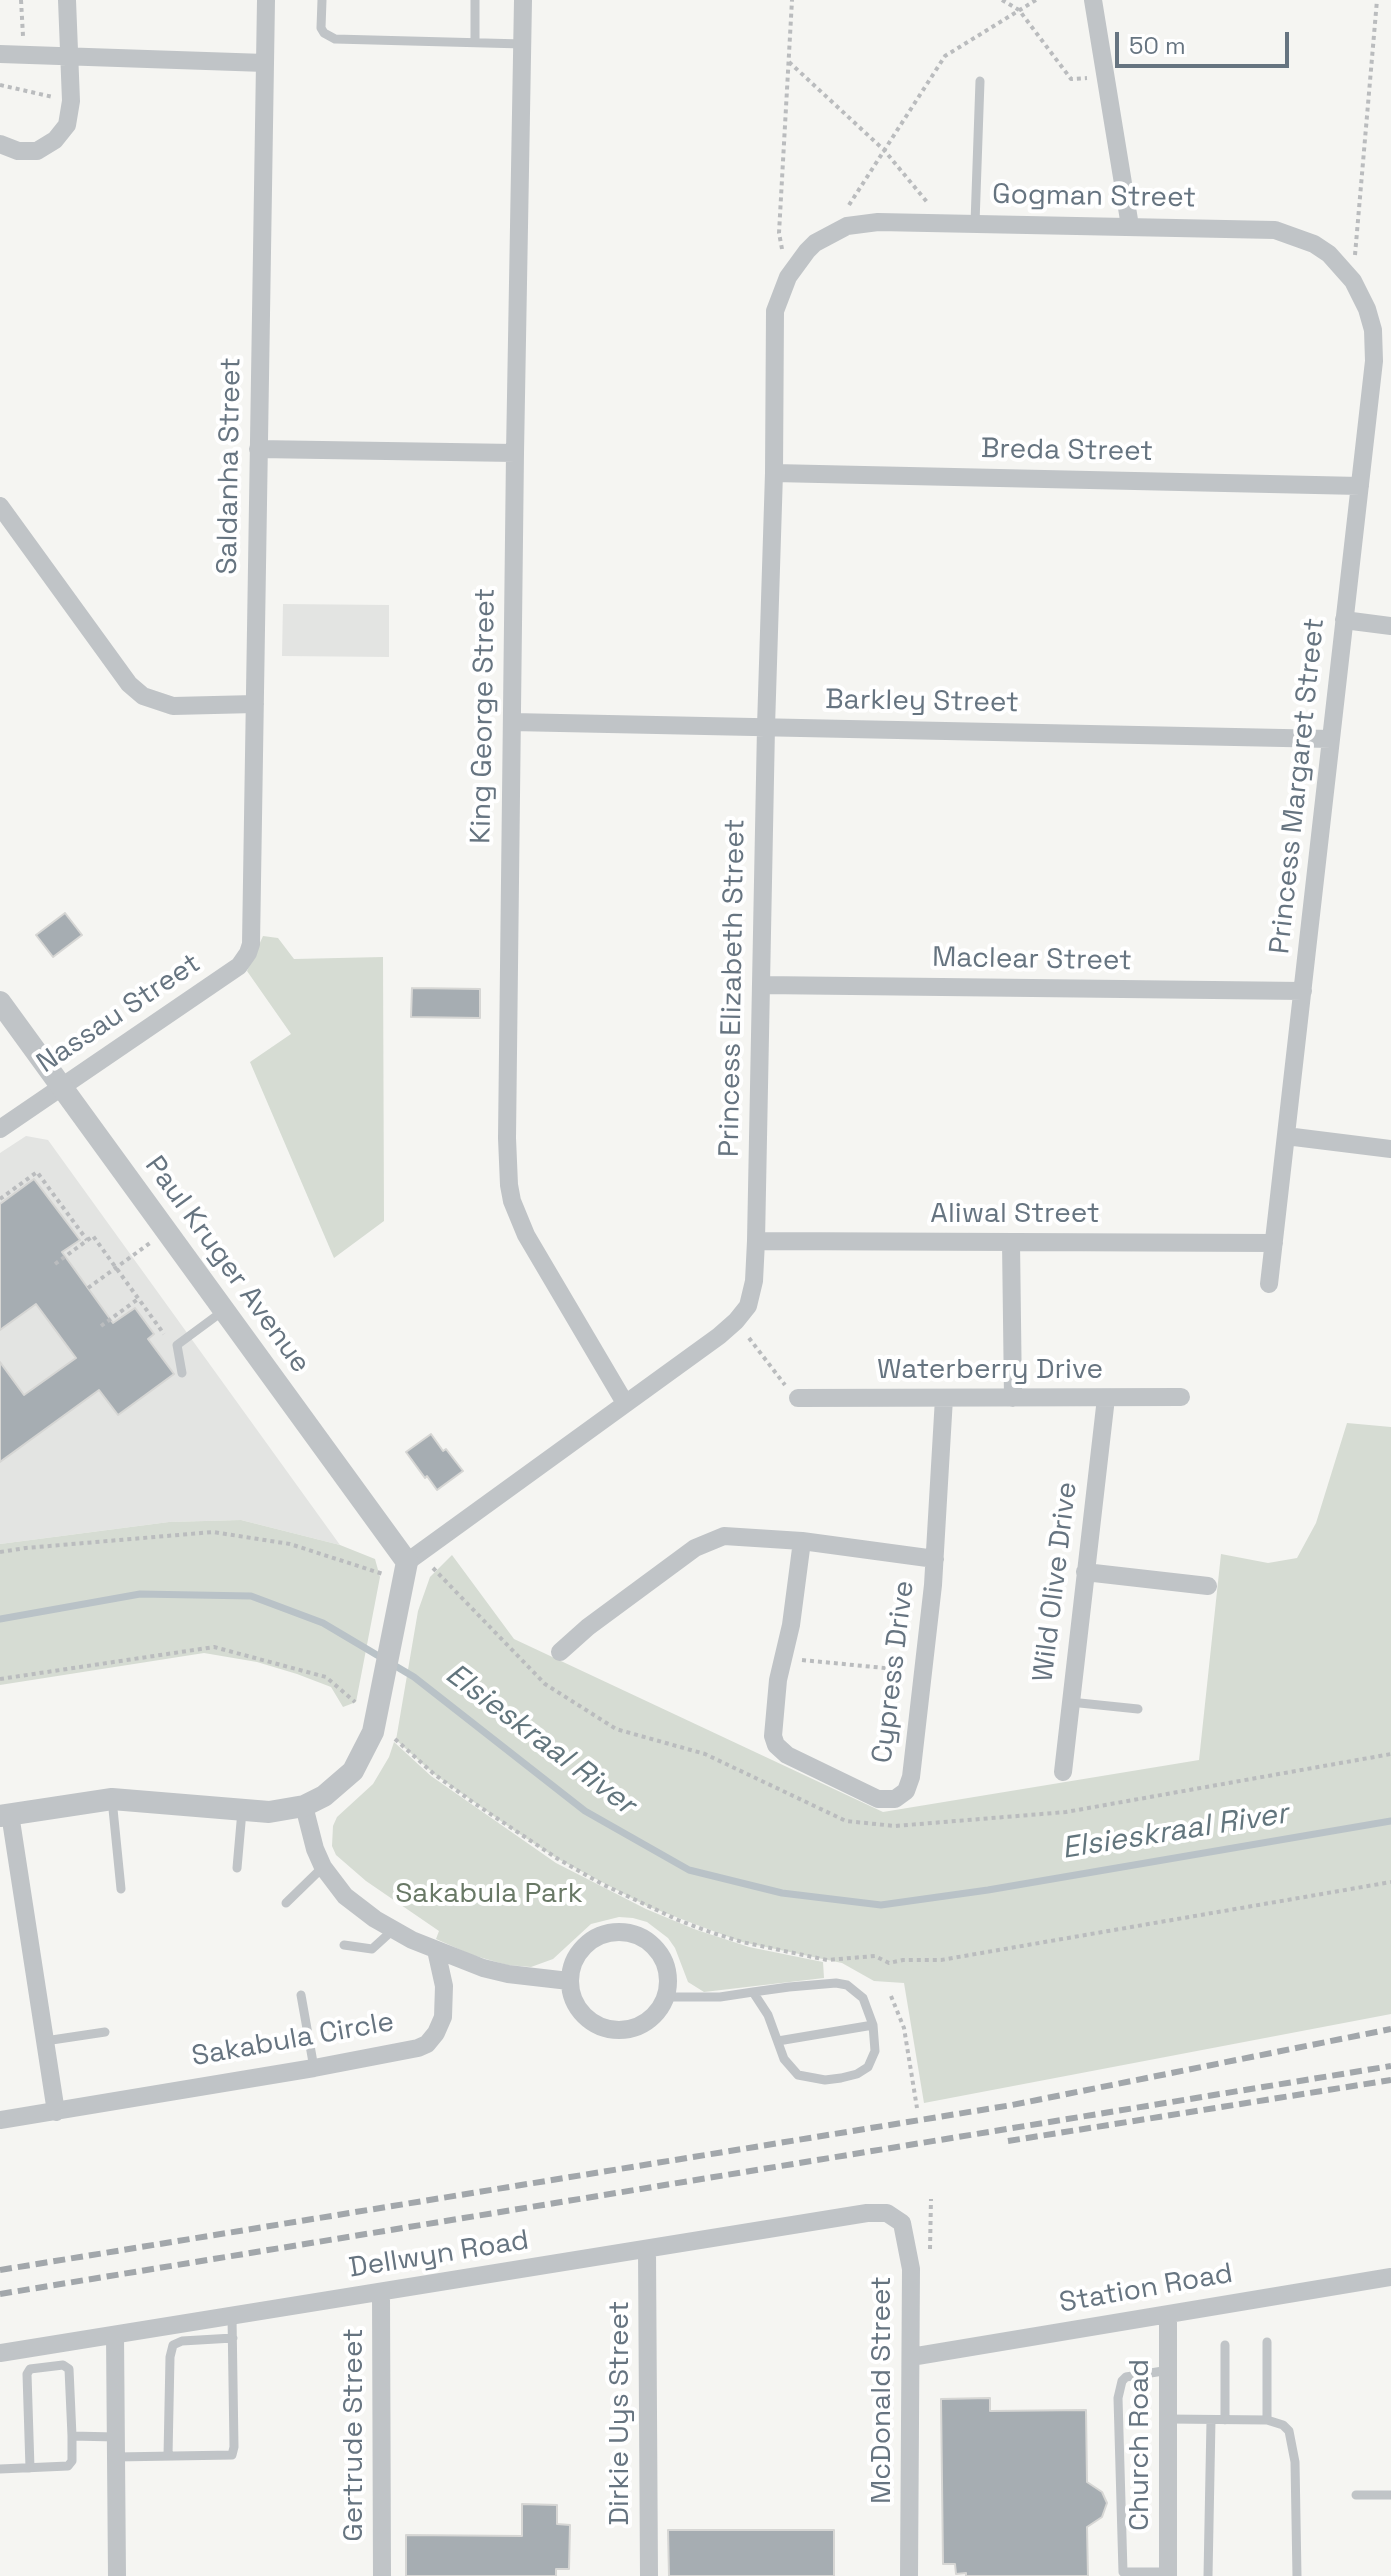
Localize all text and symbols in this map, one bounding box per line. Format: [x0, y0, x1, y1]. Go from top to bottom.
scale bar [1119, 16, 1293, 66]
text: 50 m [1129, 30, 1186, 61]
street label: Gogman Street [992, 178, 1196, 216]
street label: Saldanha Street [211, 357, 249, 575]
street label: Breda Street [981, 433, 1153, 469]
street label: King George Street [465, 588, 503, 844]
street label: Princess Margaret Street [1264, 616, 1332, 956]
street label: Barkley Street [825, 684, 1019, 720]
street label: Princess Elizabeth Street [713, 819, 753, 1157]
street label: Maclear Street [932, 941, 1132, 979]
street label: Nassau Street [31, 947, 207, 1081]
street label: Paul Kruger Avenue [137, 1150, 317, 1380]
street label: Aliwal Street [930, 1197, 1100, 1231]
street label: Waterberry Drive [877, 1353, 1103, 1387]
street label: Wild Olive Drive [1027, 1480, 1085, 1684]
street label: Cypress Drive [866, 1579, 922, 1765]
water label: Elsieskraal River [438, 1657, 642, 1823]
water label: Elsieskraal River [1059, 1796, 1291, 1868]
park label: Sakabula Park [395, 1877, 583, 1911]
street label: Sakabula Circle [189, 2006, 397, 2074]
street label: Dellwyn Road [347, 2224, 531, 2286]
street label: Station Road [1057, 2257, 1235, 2321]
street label: McDonald Street [865, 2276, 899, 2504]
street label: Dirkie Uys Street [603, 2301, 637, 2525]
street label: Gertrude Street [337, 2328, 371, 2542]
street label: Church Road [1123, 2359, 1157, 2531]

